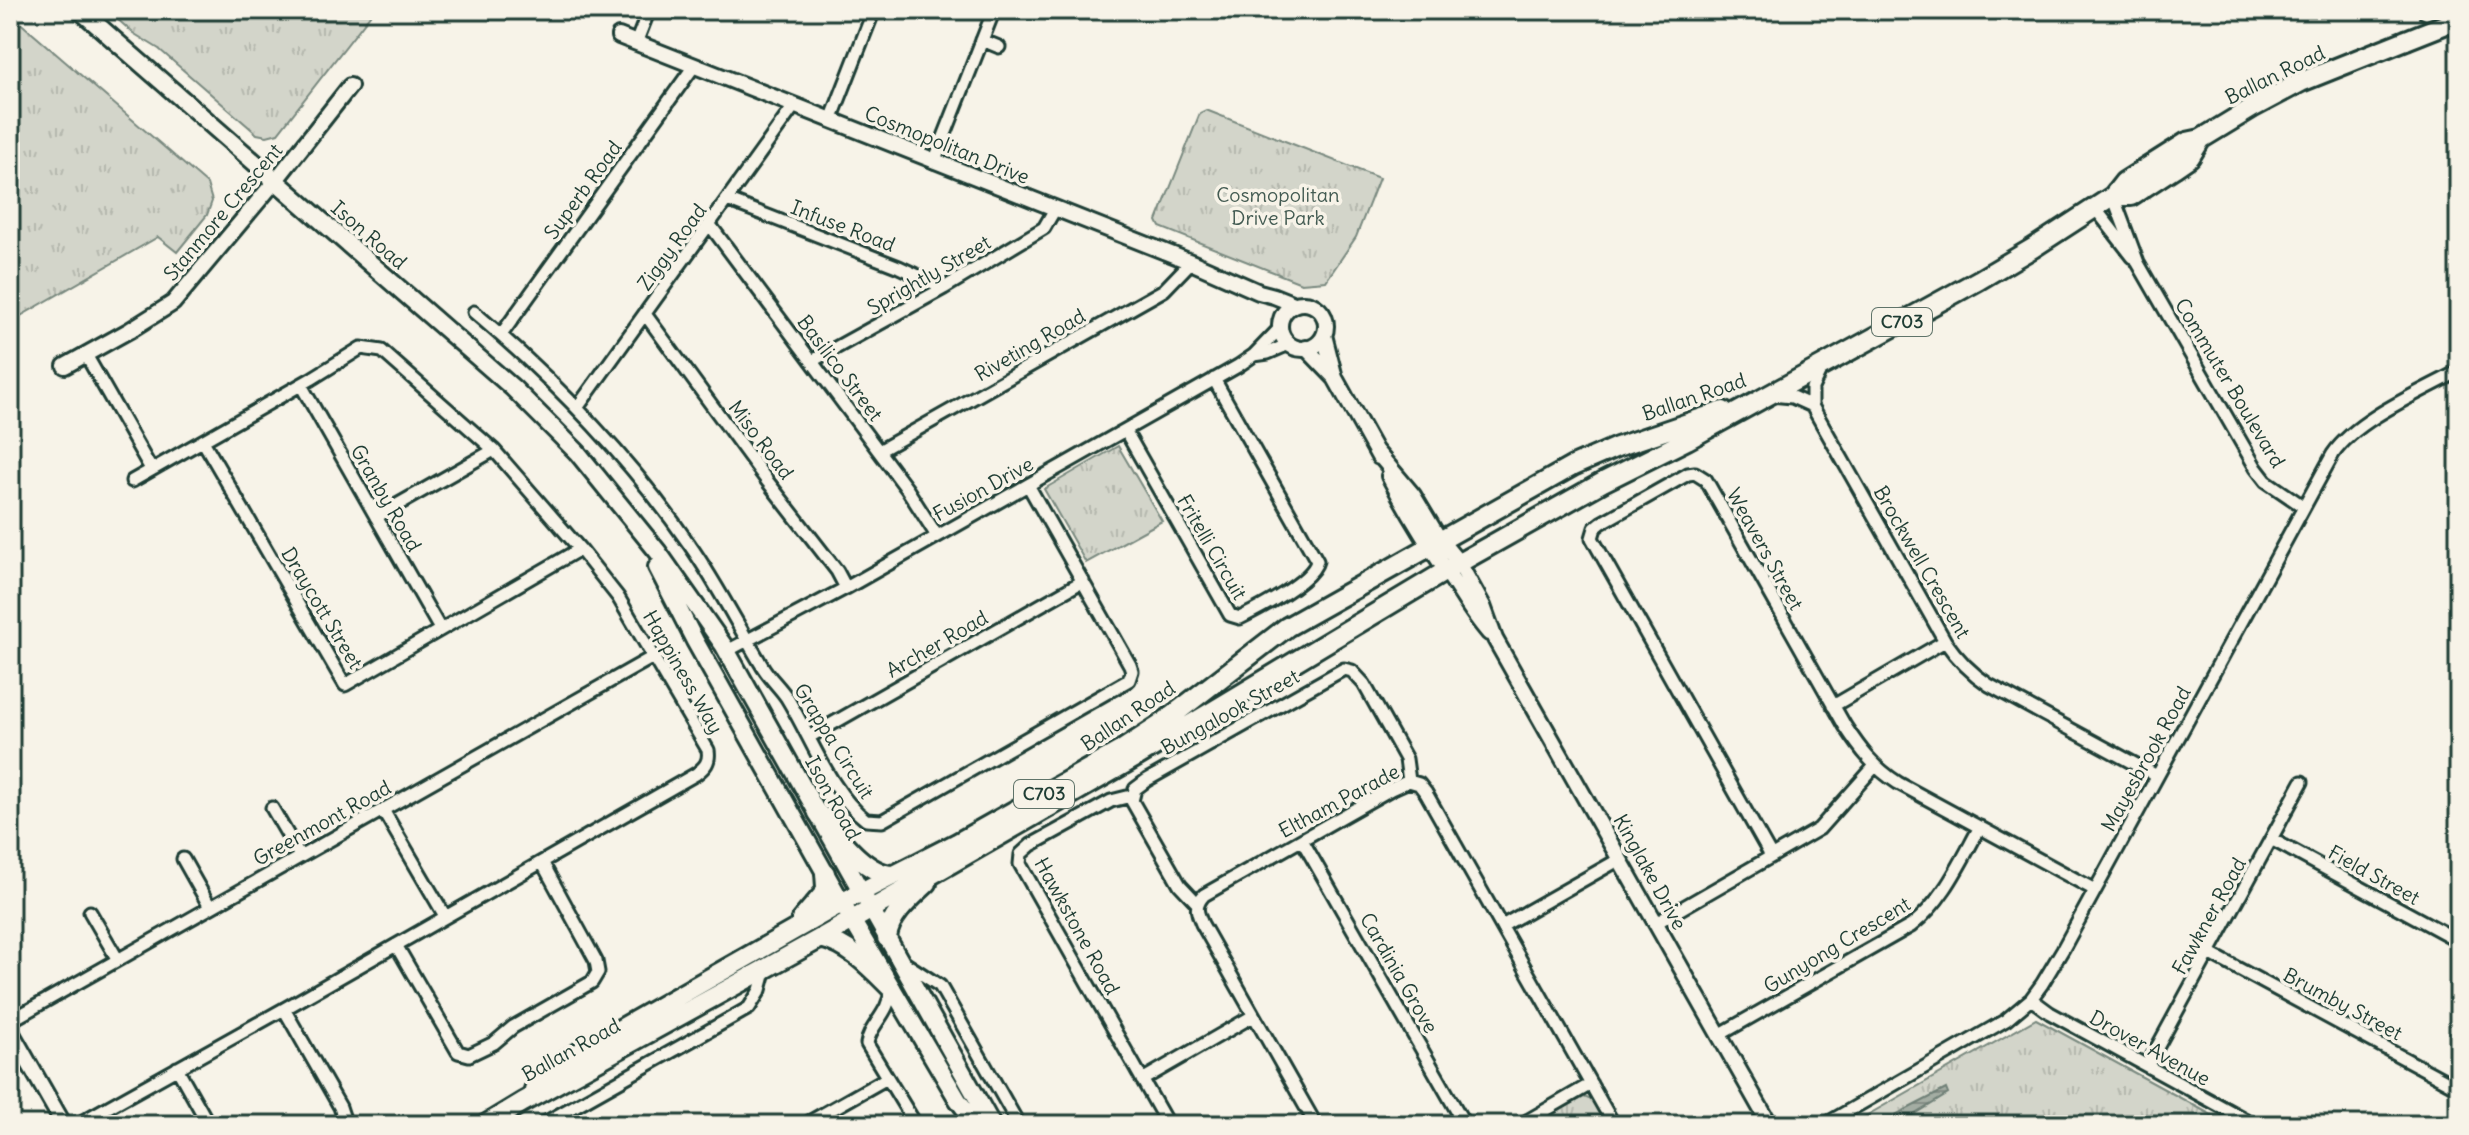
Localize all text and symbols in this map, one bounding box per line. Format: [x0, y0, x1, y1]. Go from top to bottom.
street label: Ballan Road [2221, 40, 2329, 109]
street label: Cosmopolitan Drive [861, 100, 1033, 189]
street label: Superb Road [538, 135, 627, 244]
street label: Stanmore Crescent [158, 138, 288, 285]
park label: Cosmopolitan Drive Park [1216, 182, 1340, 230]
street label: Infuse Road [787, 194, 899, 257]
street label: Ison Road [326, 195, 413, 274]
street label: Ziggy Road [632, 198, 712, 295]
street label: Sprightly Street [863, 229, 995, 320]
street label: Commuter Boulevard [2170, 294, 2291, 472]
street label: Riveting Road [970, 303, 1090, 386]
road number: C703 [1872, 308, 1932, 336]
street label: Basilico Street [792, 310, 889, 426]
street label: Ballan Road [1639, 367, 1749, 426]
street label: Miso Road [724, 395, 799, 484]
street label: Granby Road [346, 440, 427, 556]
street label: Fusion Drive [928, 451, 1037, 526]
street label: Brockwell Crescent [1869, 481, 1976, 643]
street label: Weavers Street [1722, 483, 1809, 614]
street label: Fritelli Circuit [1172, 490, 1253, 604]
street label: Draycott Street [276, 542, 369, 673]
street label: Archer Road [882, 604, 992, 683]
street label: Happiness Way [638, 605, 729, 738]
street label: Bungalook Street [1156, 663, 1303, 760]
street label: Ballan Road [1076, 675, 1180, 756]
street label: Grappa Circuit [789, 678, 880, 803]
street label: Mayesbrook Road [2095, 682, 2196, 836]
street label: Ison Road [800, 751, 867, 844]
street label: Eltham Parade [1274, 758, 1403, 843]
street label: Greenmont Road [248, 774, 395, 871]
road number: C703 [1014, 780, 1074, 808]
street label: Kinglake Drive [1608, 810, 1692, 934]
street label: Field Street [2324, 839, 2425, 910]
street label: Hawkstone Road [1029, 853, 1126, 999]
street label: Fawkner Road [2166, 853, 2251, 979]
street label: Gunyong Crescent [1759, 891, 1915, 998]
street label: Cardinia Grove [1355, 908, 1444, 1037]
street label: Brumby Street [2280, 962, 2407, 1045]
street label: Drover Avenue [2086, 1004, 2215, 1091]
street label: Ballan Road [517, 1012, 624, 1087]

